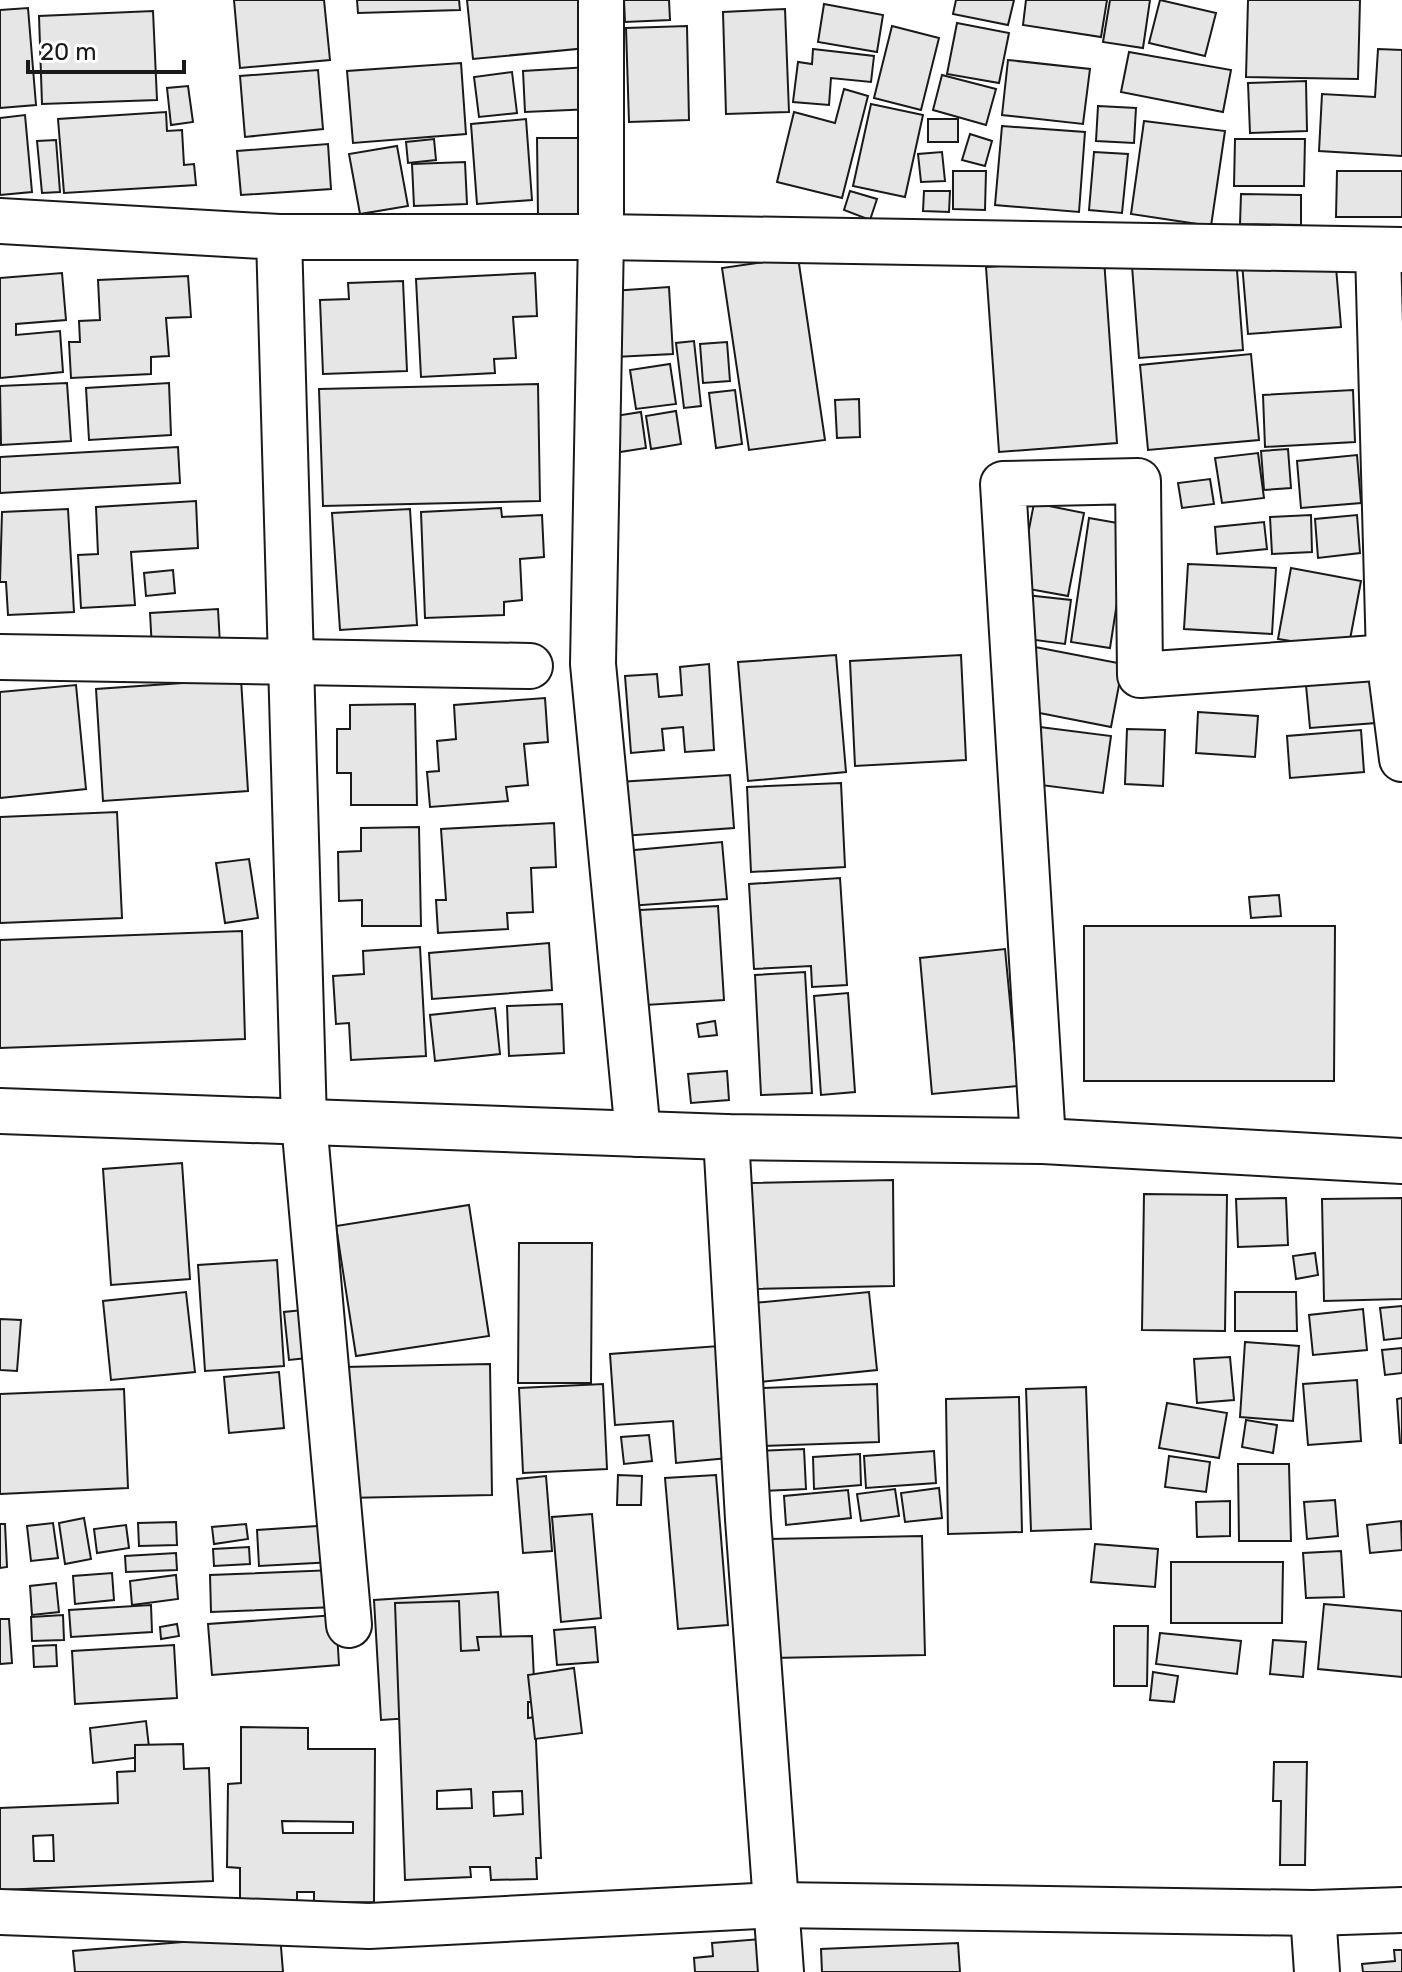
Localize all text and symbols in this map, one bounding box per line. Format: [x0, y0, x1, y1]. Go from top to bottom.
scale bar [28, 24, 184, 74]
text: 20 m [40, 38, 97, 66]

